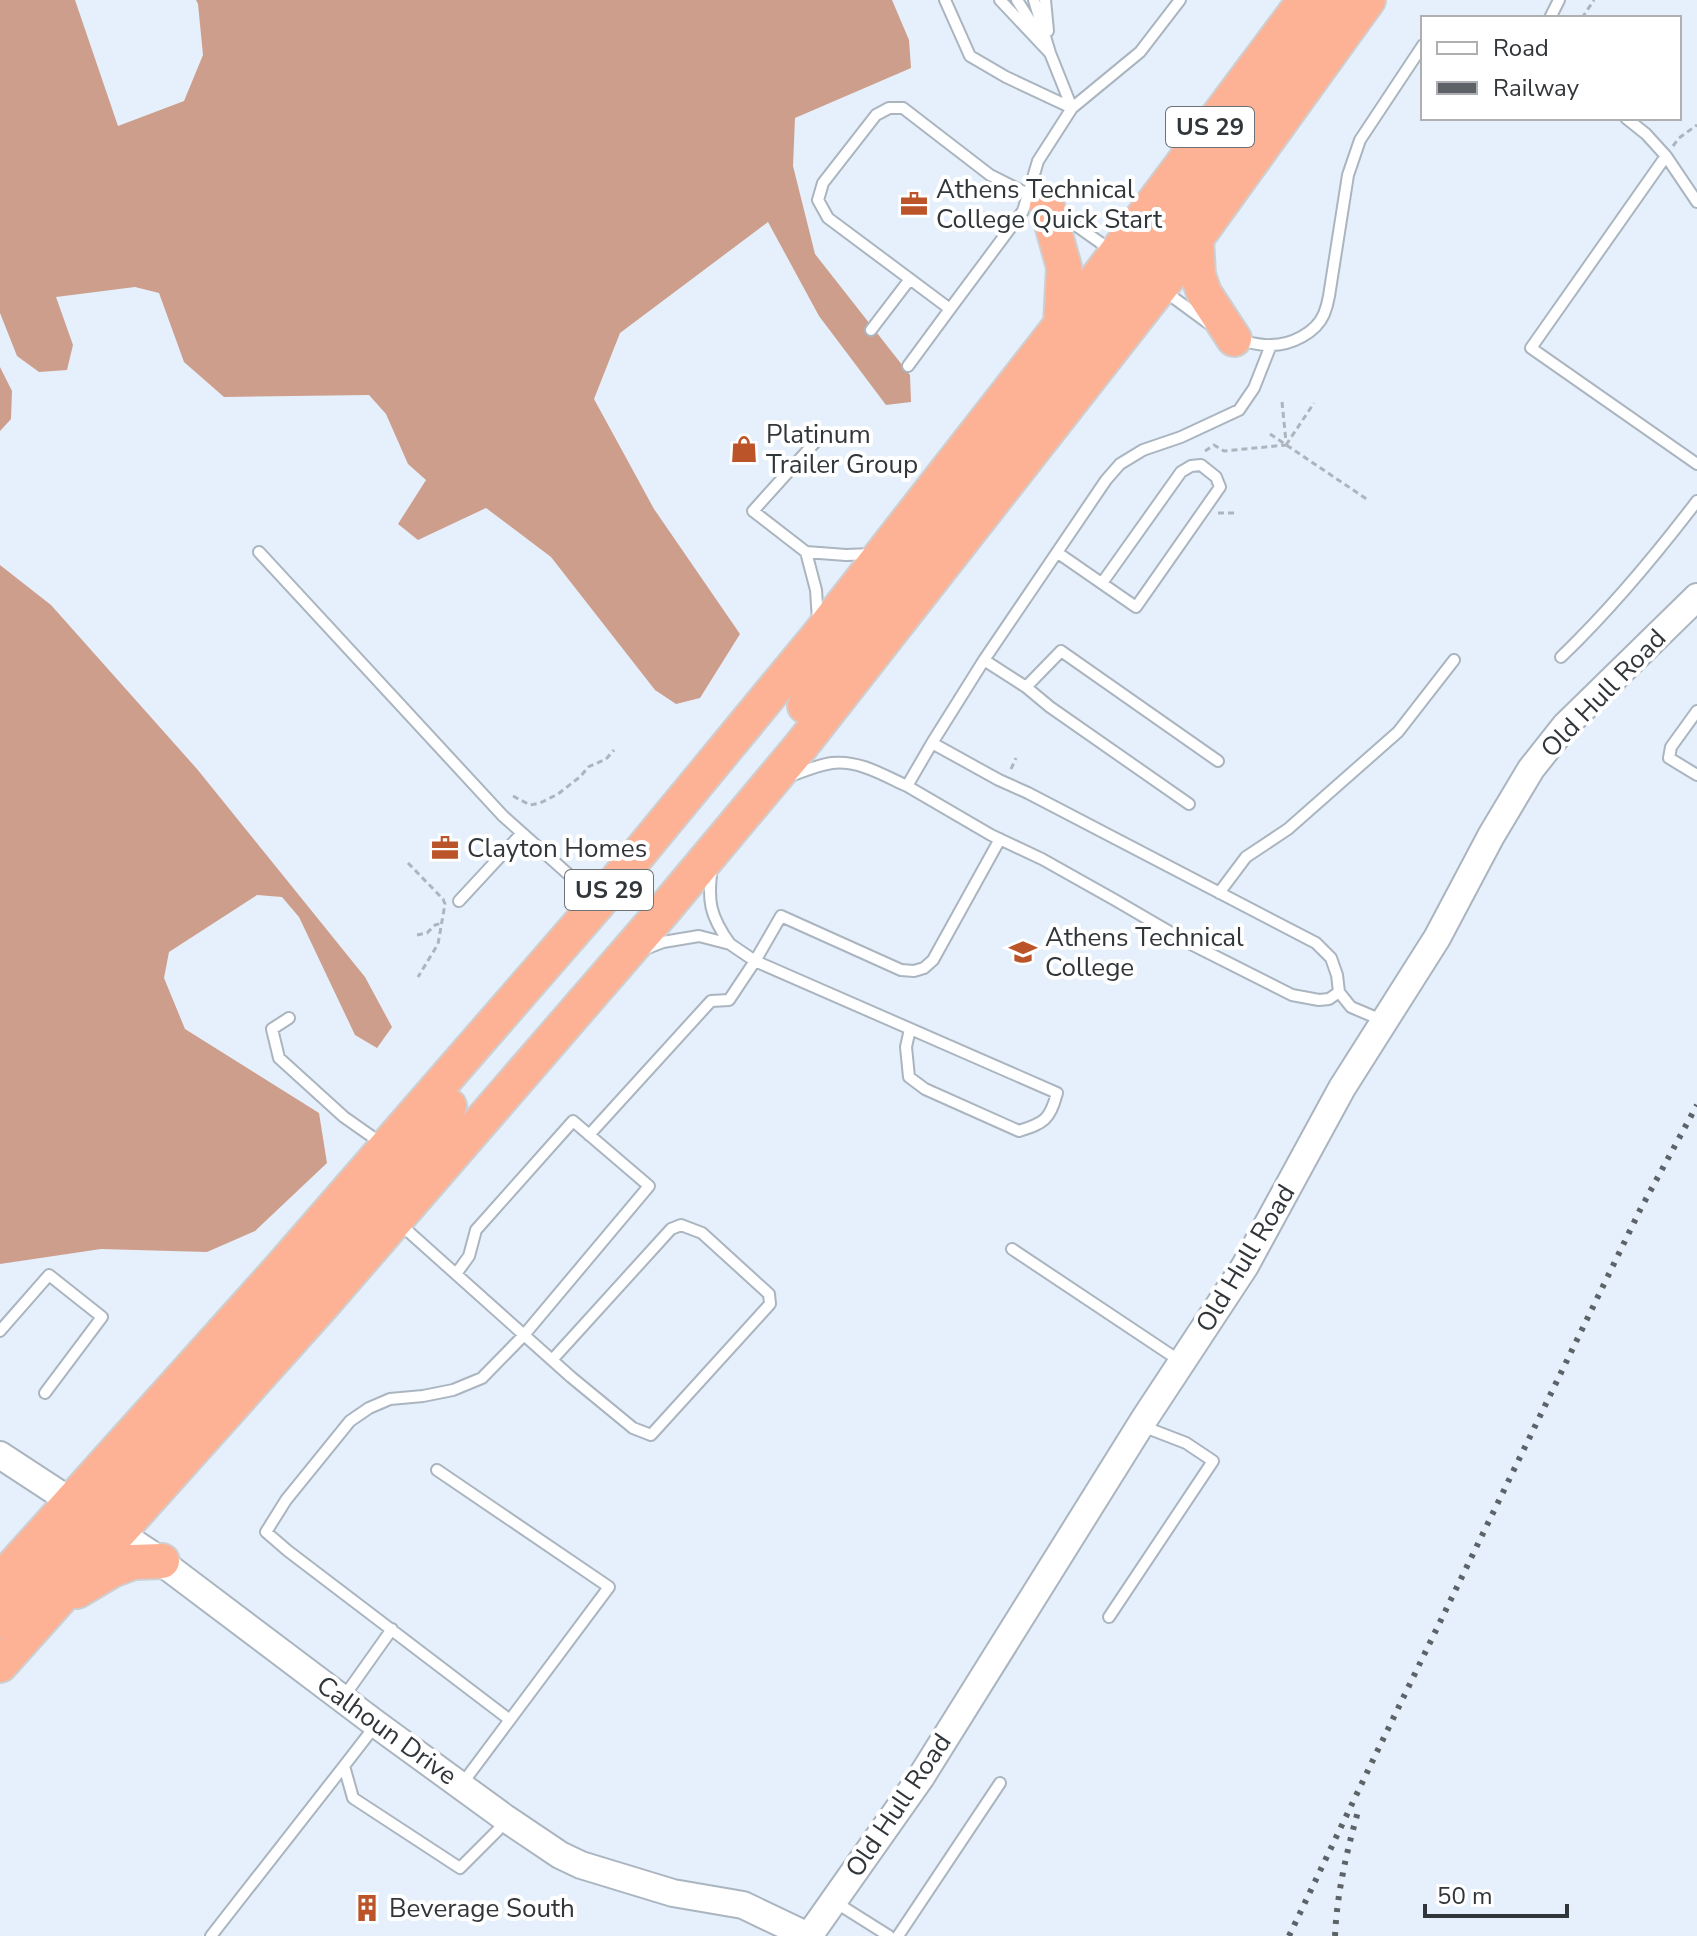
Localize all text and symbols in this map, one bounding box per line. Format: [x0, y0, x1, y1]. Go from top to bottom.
legend [1421, 16, 1681, 120]
text: Road [1493, 32, 1549, 64]
text: Railway [1493, 72, 1580, 104]
road number: US 29 [1166, 107, 1254, 147]
place label: Athens Technical College Quick Start [936, 172, 1163, 237]
office icon: Athens Technical College Quick Start [899, 189, 929, 219]
place label: Platinum Trailer Group [766, 417, 918, 482]
shop icon: Platinum Trailer Group [729, 434, 759, 464]
street label: Old Hull Road [1533, 621, 1674, 765]
place label: Clayton Homes [467, 831, 647, 866]
office icon: Clayton Homes [430, 833, 460, 863]
road number: US 29 [565, 870, 653, 910]
place label: Athens Technical College [1045, 920, 1244, 985]
school or university icon: Athens Technical College [1008, 937, 1038, 967]
street label: Old Hull Road [1188, 1178, 1303, 1339]
street label: Calhoun Drive [309, 1668, 464, 1793]
street label: Old Hull Road [837, 1727, 959, 1884]
scale bar [1425, 1868, 1567, 1918]
text: 50 m [1437, 1880, 1493, 1912]
place label: Beverage South [389, 1891, 575, 1926]
building icon: Beverage South [352, 1893, 382, 1923]

